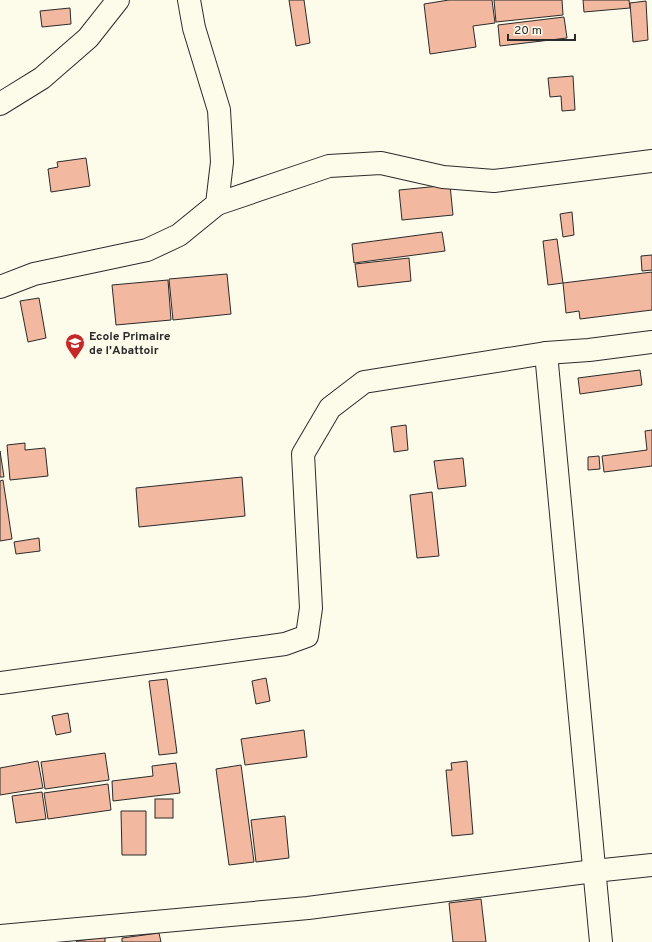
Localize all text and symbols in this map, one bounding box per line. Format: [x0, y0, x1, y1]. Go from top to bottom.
scale bar [508, 16, 575, 42]
text: 20 m [514, 23, 542, 39]
place label: Ecole Primaire de l'Abattoir [89, 329, 171, 359]
school or university icon: Ecole Primaire de l'Abattoir [64, 332, 86, 360]

